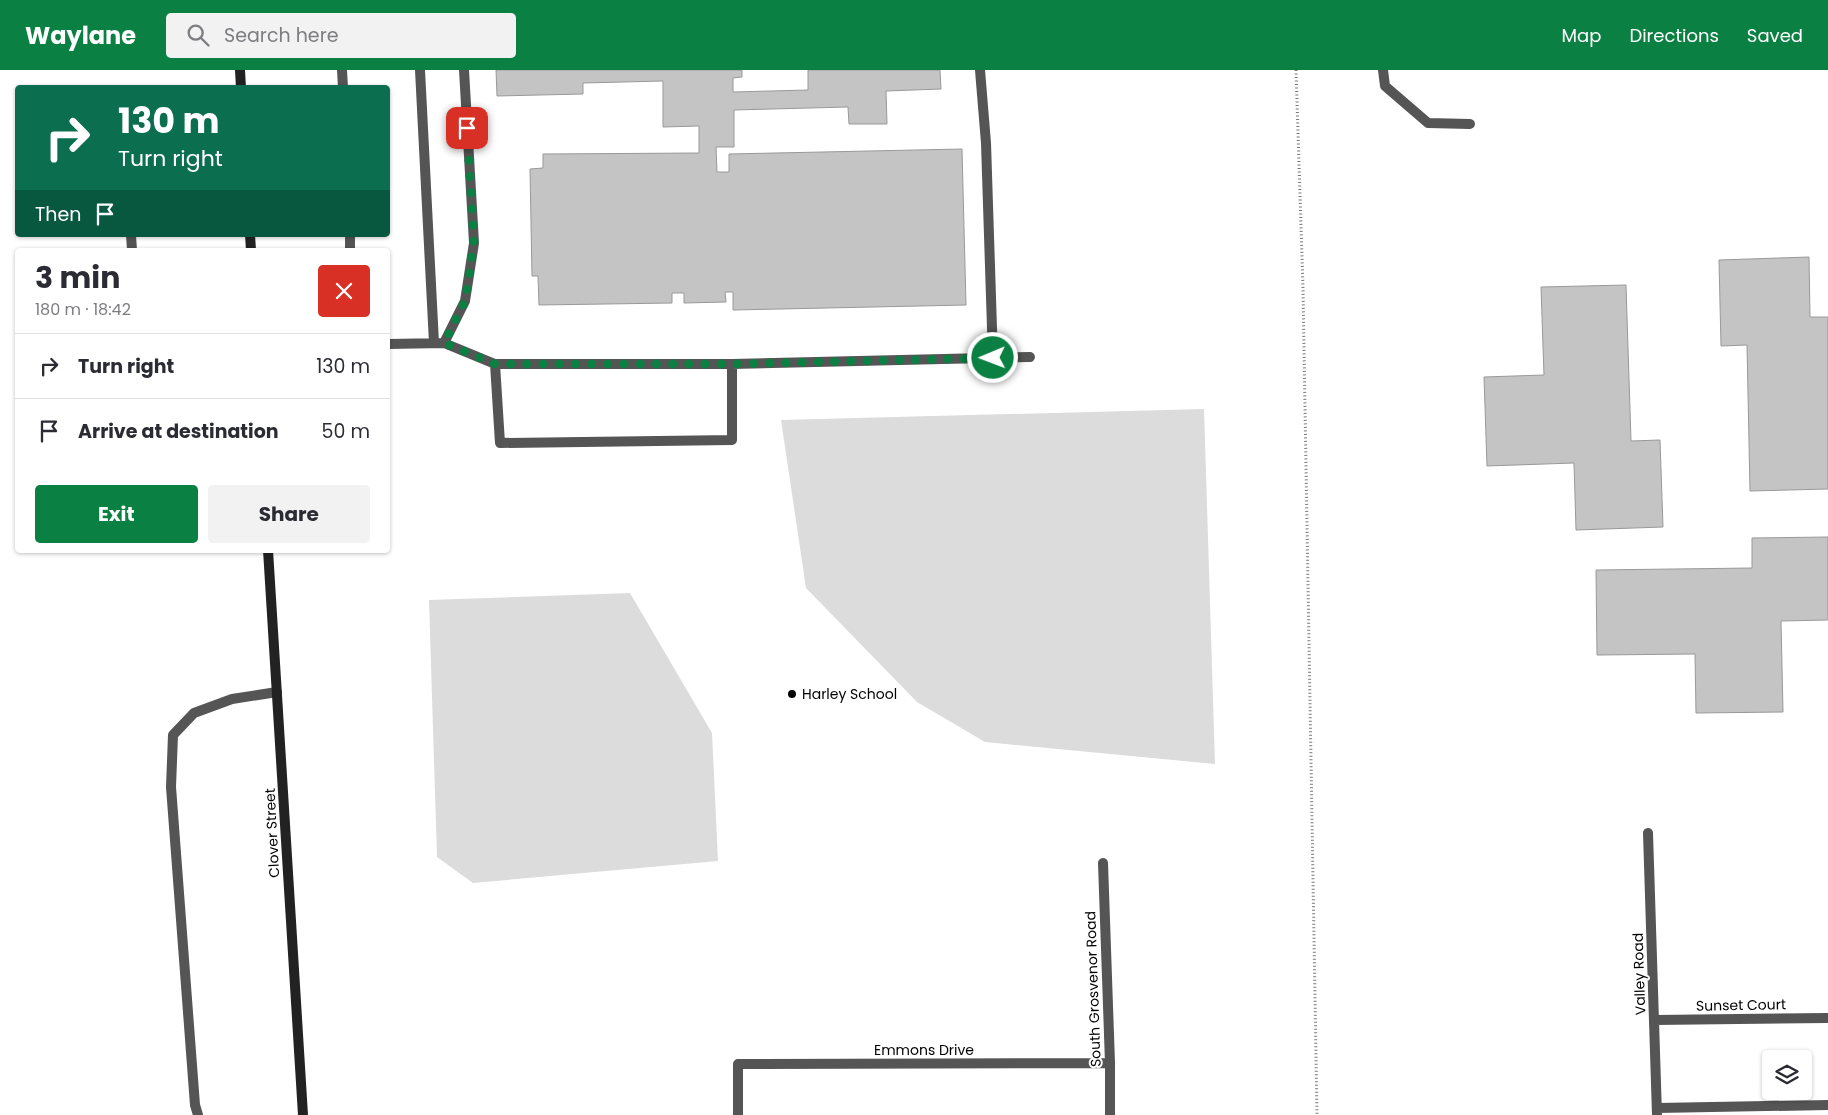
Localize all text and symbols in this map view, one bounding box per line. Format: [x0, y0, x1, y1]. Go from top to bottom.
search box [166, 13, 516, 58]
text: Waylane [25, 19, 136, 52]
icon: search [184, 21, 212, 49]
text: Search here [224, 22, 339, 49]
text: Map [1562, 23, 1601, 48]
text: Directions [1629, 23, 1719, 48]
text: Saved [1747, 23, 1803, 48]
text: 130 m [118, 96, 220, 145]
icon: right [35, 105, 100, 170]
pin [446, 107, 488, 149]
icon: arrive [453, 114, 481, 142]
text: Turn right [118, 143, 223, 174]
icon: arrive [91, 200, 119, 228]
text: Then [35, 201, 81, 228]
text: 3 min [35, 256, 120, 299]
button: close [318, 265, 370, 317]
text: 180 m · 18:42 [35, 298, 131, 321]
position arrow [966, 331, 1018, 383]
icon: right [35, 352, 63, 380]
text: Turn right [78, 353, 174, 380]
text: 130 m [316, 353, 370, 380]
icon: arrive [35, 417, 63, 445]
text: Arrive at destination [78, 418, 279, 445]
text: 50 m [321, 418, 370, 445]
button: Exit [35, 485, 198, 543]
button: Share [208, 485, 370, 543]
place label: Harley School [802, 684, 897, 704]
marker: Harley School [786, 688, 798, 700]
street label: Clover Street [260, 788, 284, 878]
street label: South Grosvenor Road [1080, 911, 1106, 1067]
street label: Valley Road [1628, 932, 1650, 1016]
street label: Sunset Court [1696, 994, 1786, 1016]
street label: Emmons Drive [874, 1040, 974, 1060]
map controls [1762, 1050, 1812, 1100]
button: layers [1762, 1050, 1812, 1100]

